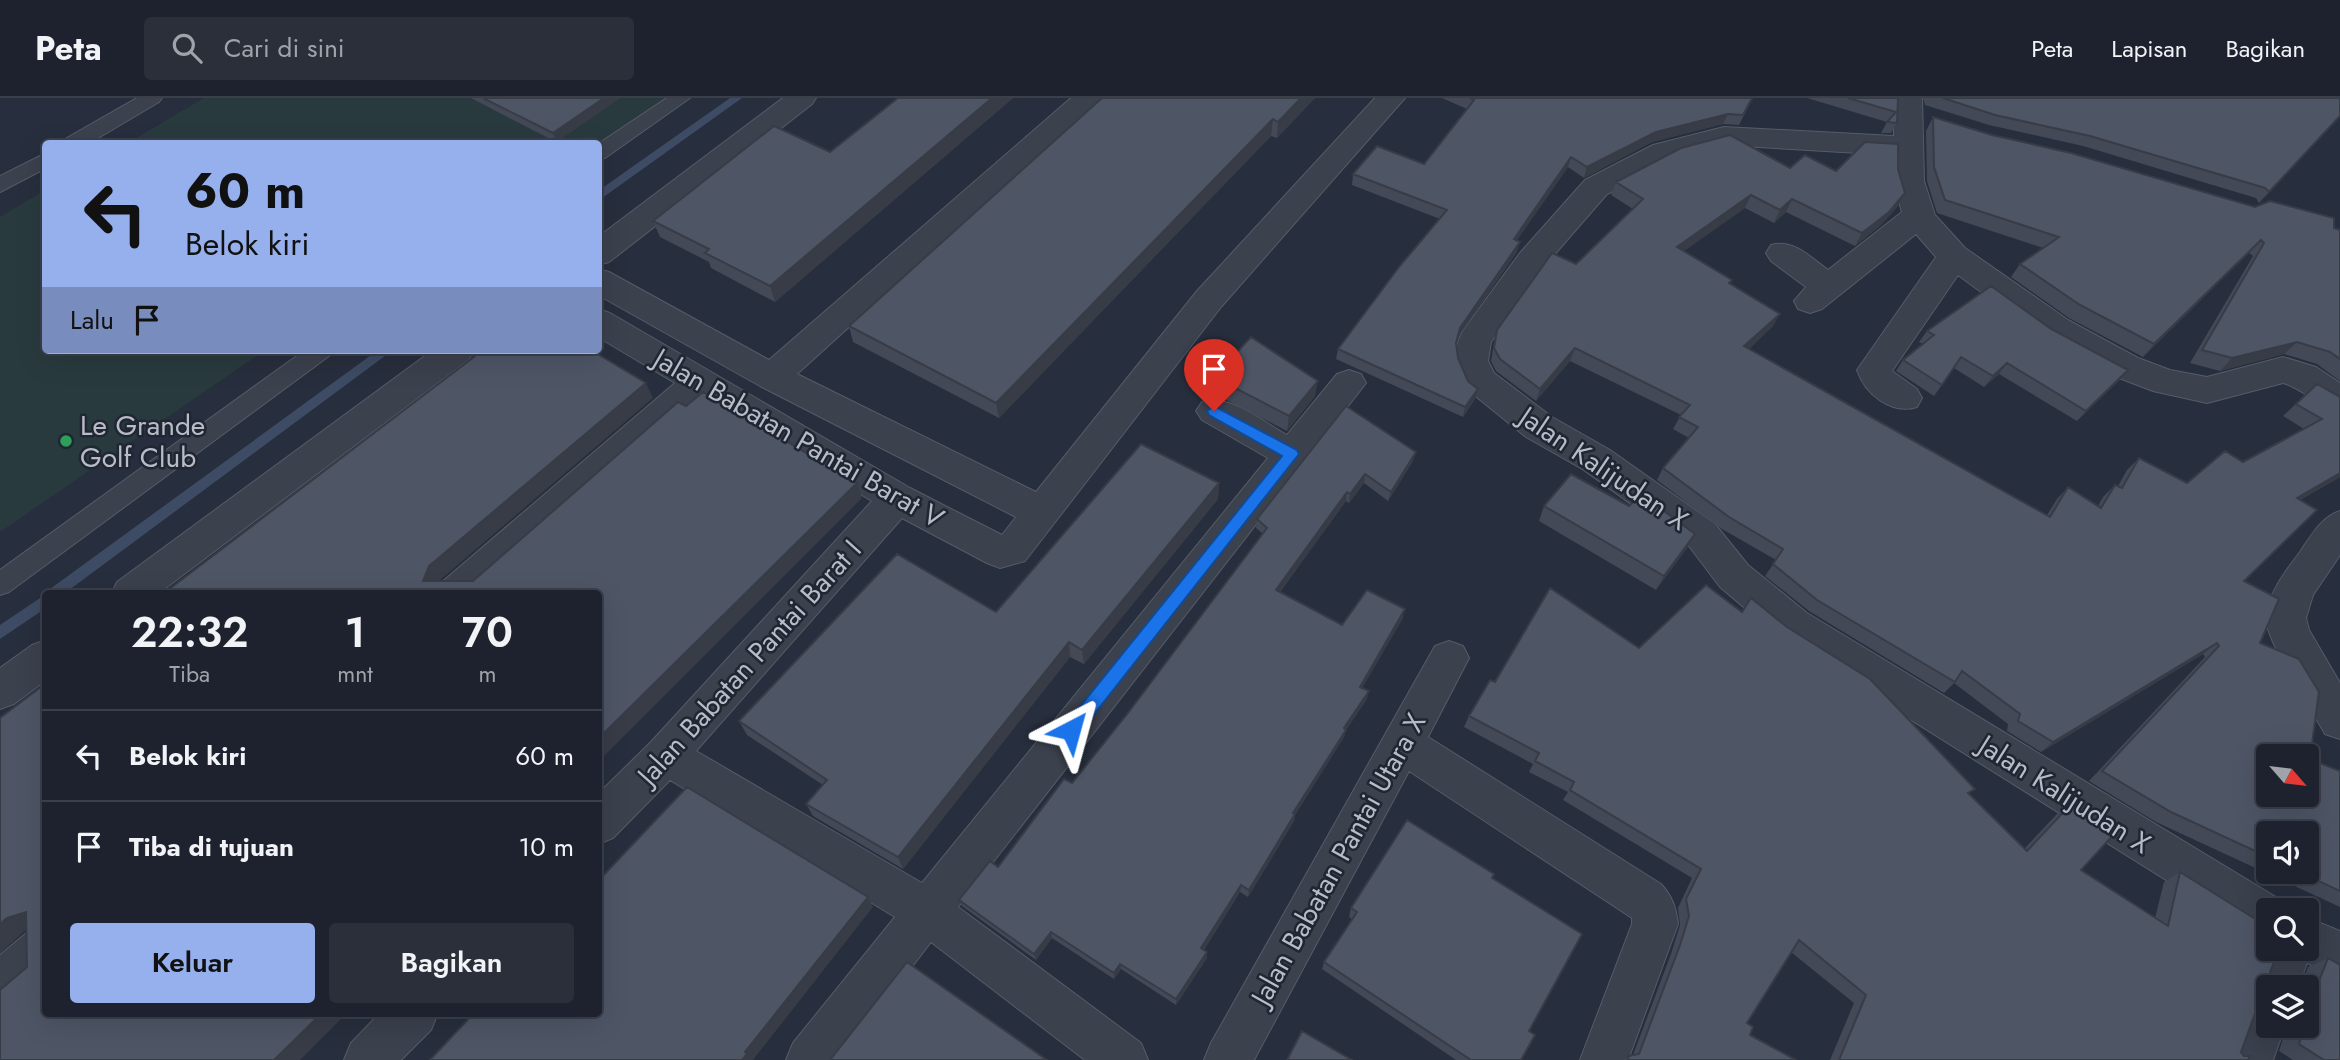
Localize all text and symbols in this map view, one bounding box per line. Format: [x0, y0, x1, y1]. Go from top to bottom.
search box [144, 17, 634, 80]
text: Peta [35, 25, 102, 72]
icon: search [168, 29, 206, 67]
text: Cari di sini [224, 29, 345, 67]
text: Peta [2031, 31, 2073, 66]
text: Lapisan [2111, 31, 2187, 66]
text: Bagikan [2225, 31, 2305, 66]
text: 60 m [185, 156, 305, 226]
icon: left [70, 168, 161, 259]
text: Belok kiri [185, 221, 310, 267]
text: Lalu [70, 301, 114, 339]
icon: arrive [128, 301, 166, 339]
street label: Jalan Babatan Pantai Barat V [642, 336, 952, 539]
pin [1184, 339, 1244, 411]
icon: arrive [1195, 350, 1233, 388]
street label: Jalan Kalijudan X [1508, 394, 1697, 540]
place label: Le Grande Golf Club [80, 405, 205, 478]
marker: Le Grande Golf Club [58, 433, 74, 449]
street label: Jalan Babatan Pantai Barat I [625, 531, 871, 797]
text: 22:32 [131, 602, 248, 663]
text: 1 [345, 602, 365, 663]
text: 70 [462, 602, 513, 663]
text: Tiba [169, 657, 210, 691]
text: mnt [337, 657, 373, 691]
text: m [478, 657, 496, 691]
position arrow [1034, 693, 1108, 767]
street label: Jalan Babatan Pantai Utara X [1239, 705, 1436, 1016]
street label: Jalan Kalijudan X [1967, 723, 2159, 864]
icon: left [70, 737, 108, 775]
text: Belok kiri [129, 737, 246, 775]
text: 60 m [515, 737, 574, 775]
north arrow [2256, 744, 2319, 807]
map controls [2256, 744, 2319, 1038]
button: sound [2256, 821, 2319, 884]
icon: arrive [70, 828, 108, 866]
text: Tiba di tujuan [129, 828, 294, 866]
text: 10 m [519, 828, 574, 866]
button: search [2256, 898, 2319, 961]
button: Keluar [70, 923, 315, 1003]
button: Bagikan [329, 923, 574, 1003]
button: layers [2256, 975, 2319, 1038]

